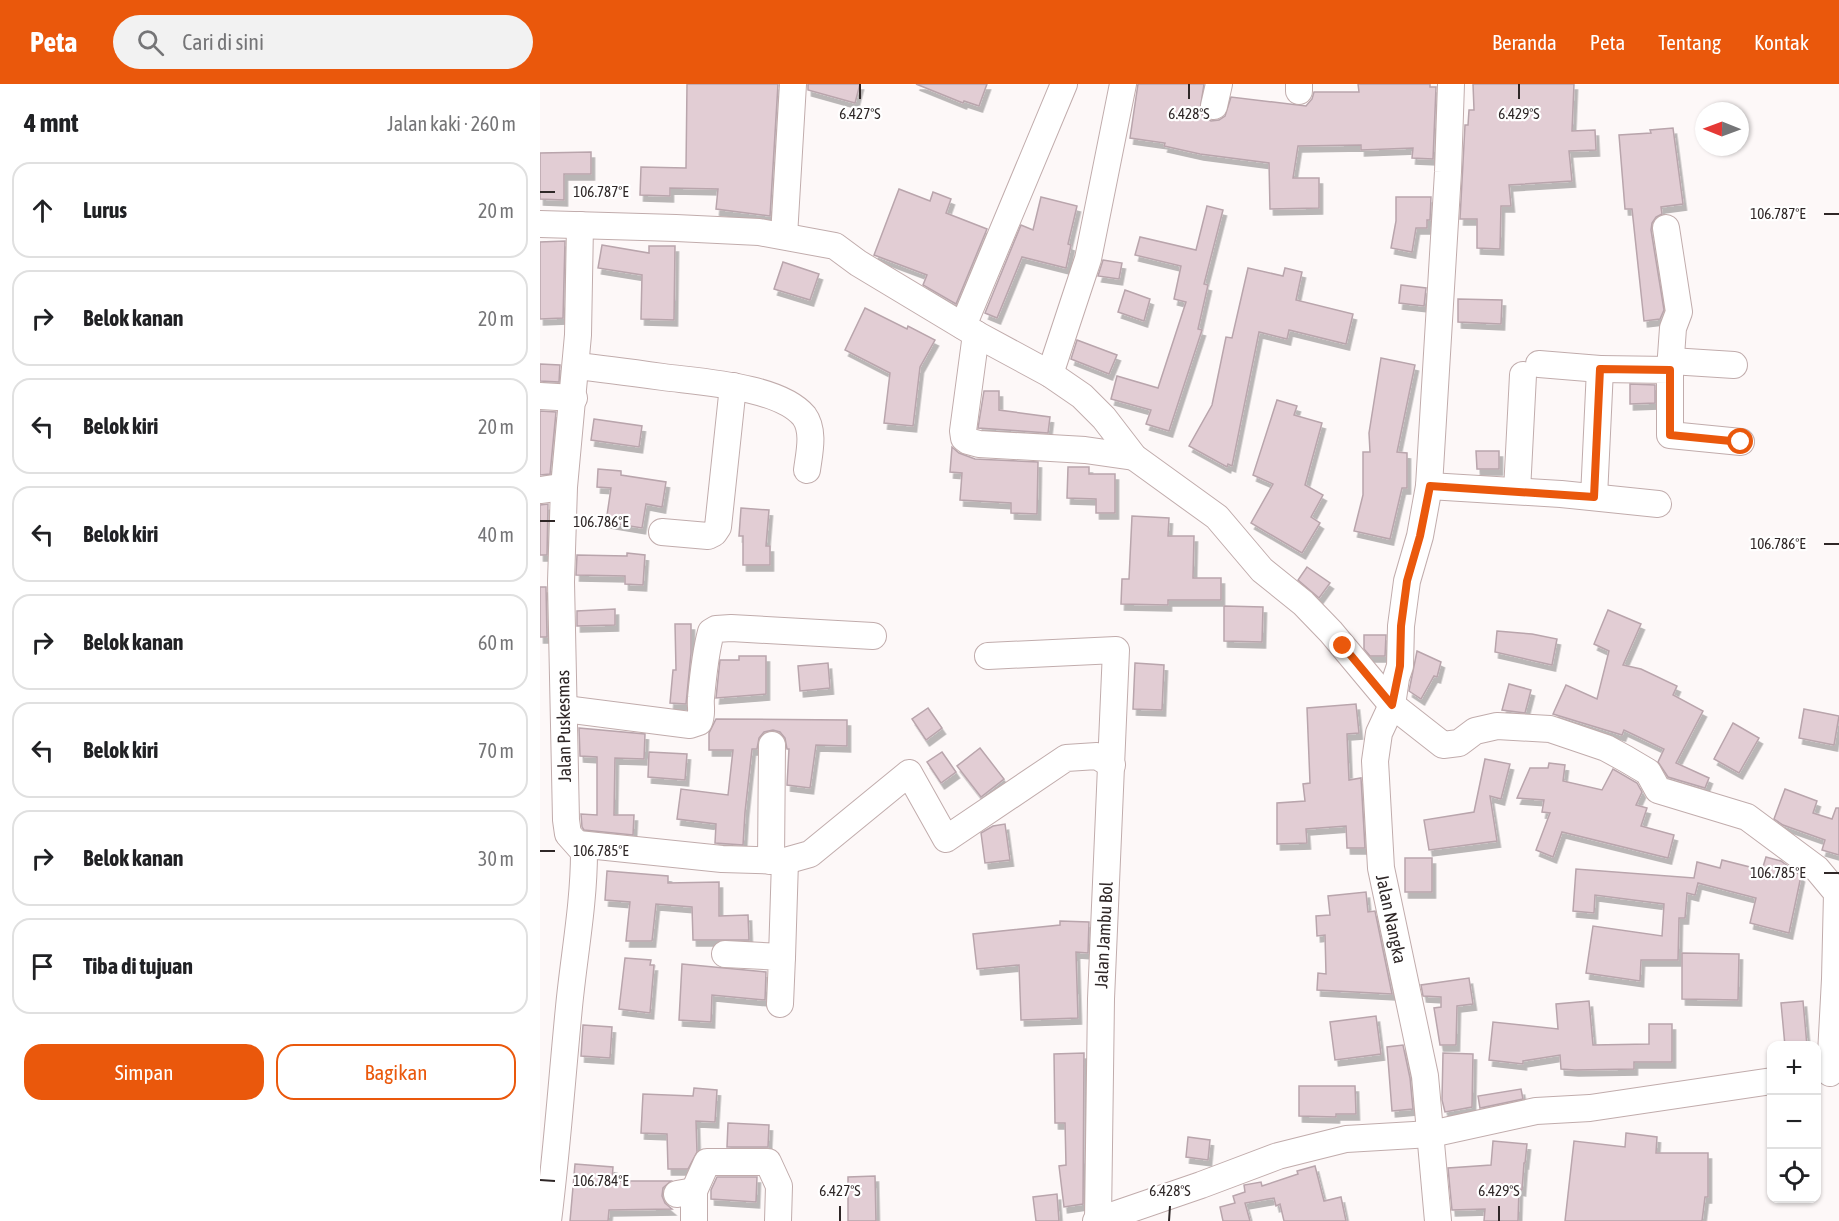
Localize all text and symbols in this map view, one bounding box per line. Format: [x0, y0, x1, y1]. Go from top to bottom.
search box [113, 15, 533, 69]
text: Peta [30, 26, 77, 58]
icon: search [134, 26, 167, 59]
text: Cari di sini [182, 29, 264, 55]
text: Beranda [1492, 30, 1557, 54]
text: Peta [1590, 30, 1625, 54]
text: Tentang [1658, 30, 1721, 54]
text: Kontak [1754, 30, 1809, 54]
north arrow [1695, 102, 1749, 156]
text: 6.427°S [839, 105, 881, 122]
text: 6.428°S [1168, 105, 1210, 122]
text: 6.429°S [1498, 105, 1540, 122]
text: 4 mnt [24, 108, 79, 138]
text: Jalan kaki · 260 m [387, 112, 516, 135]
text: 106.787°E [573, 183, 629, 200]
icon: ahead [26, 194, 59, 227]
text: Lurus [83, 197, 127, 223]
text: 20 m [478, 199, 514, 222]
text: 106.787°E [1750, 205, 1806, 222]
icon: right [26, 302, 59, 335]
text: Belok kanan [83, 305, 184, 331]
text: 20 m [478, 307, 514, 330]
icon: left [26, 410, 59, 443]
text: Belok kiri [83, 413, 158, 439]
text: 20 m [478, 415, 514, 438]
route start [1727, 428, 1753, 454]
text: 106.786°E [573, 513, 629, 530]
icon: left [26, 518, 59, 551]
text: Belok kiri [83, 521, 158, 547]
text: 40 m [478, 523, 514, 546]
text: 106.786°E [1750, 535, 1806, 552]
icon: right [26, 626, 59, 659]
text: Belok kanan [83, 629, 184, 655]
text: 60 m [478, 631, 514, 654]
route end [1329, 632, 1355, 658]
street label: Jalan Puskesmas [552, 670, 575, 782]
icon: left [26, 734, 59, 767]
text: Belok kiri [83, 737, 158, 763]
text: 70 m [478, 739, 514, 762]
icon: right [26, 842, 59, 875]
text: 106.785°E [573, 842, 629, 859]
text: Belok kanan [83, 845, 184, 871]
text: 30 m [478, 847, 514, 870]
text: 106.785°E [1750, 864, 1806, 881]
street label: Jalan Nangka [1372, 873, 1411, 965]
street label: Jalan Jambu Bol [1090, 881, 1117, 989]
icon: arrive [26, 950, 59, 983]
text: Tiba di tujuan [83, 953, 193, 979]
map controls [1767, 1041, 1821, 1203]
button: + [1767, 1041, 1821, 1095]
button: Simpan [24, 1044, 264, 1100]
button: Bagikan [276, 1044, 516, 1100]
button: − [1767, 1095, 1821, 1149]
button: locate [1767, 1149, 1821, 1203]
text: 106.784°E [573, 1172, 629, 1189]
text: 6.427°S [819, 1182, 861, 1199]
text: 6.428°S [1149, 1182, 1191, 1199]
text: 6.429°S [1478, 1182, 1520, 1199]

